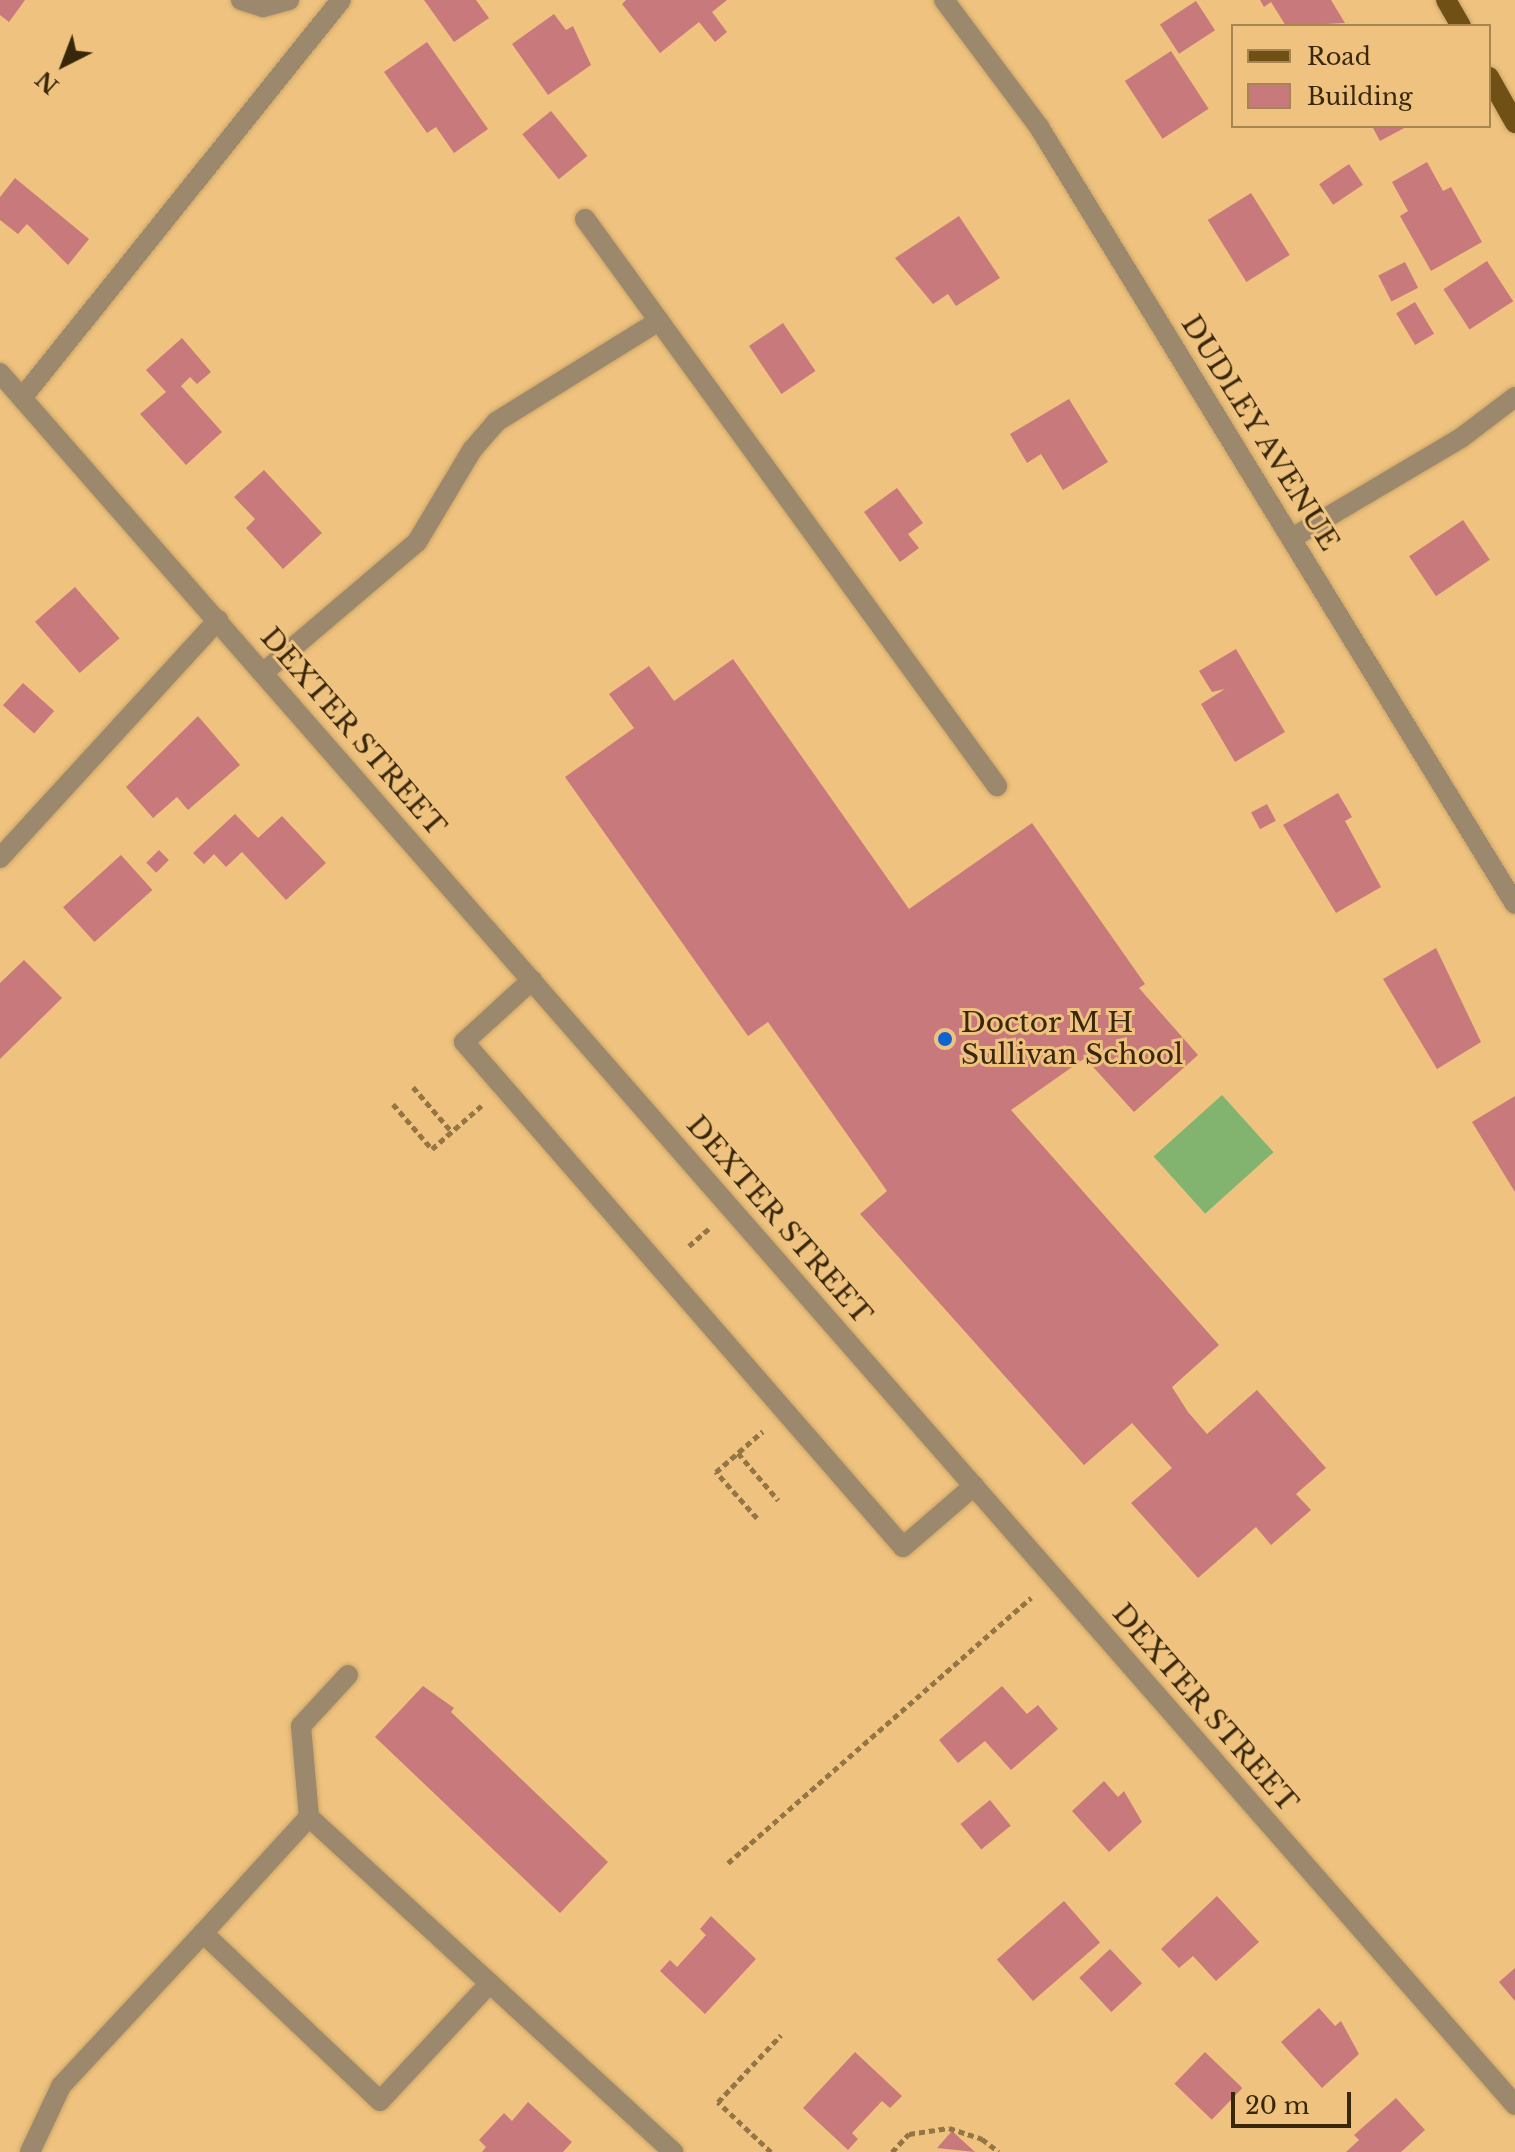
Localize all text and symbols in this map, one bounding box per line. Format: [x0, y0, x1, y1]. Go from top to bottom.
north arrow [24, 24, 104, 104]
legend [1231, 24, 1491, 128]
text: Road [1307, 42, 1371, 71]
text: N [31, 65, 64, 99]
text: Building [1307, 82, 1413, 111]
street label: DUDLEY AVENUE [1173, 308, 1347, 558]
street label: DEXTER STREET [253, 621, 453, 843]
place label: Doctor M H Sullivan School [961, 1006, 1183, 1072]
marker: Doctor M H Sullivan School [936, 1030, 954, 1048]
street label: DEXTER STREET [679, 1109, 879, 1331]
street label: DEXTER STREET [1105, 1597, 1305, 1819]
scale bar [1235, 2076, 1355, 2126]
text: 20 m [1245, 2091, 1310, 2120]

